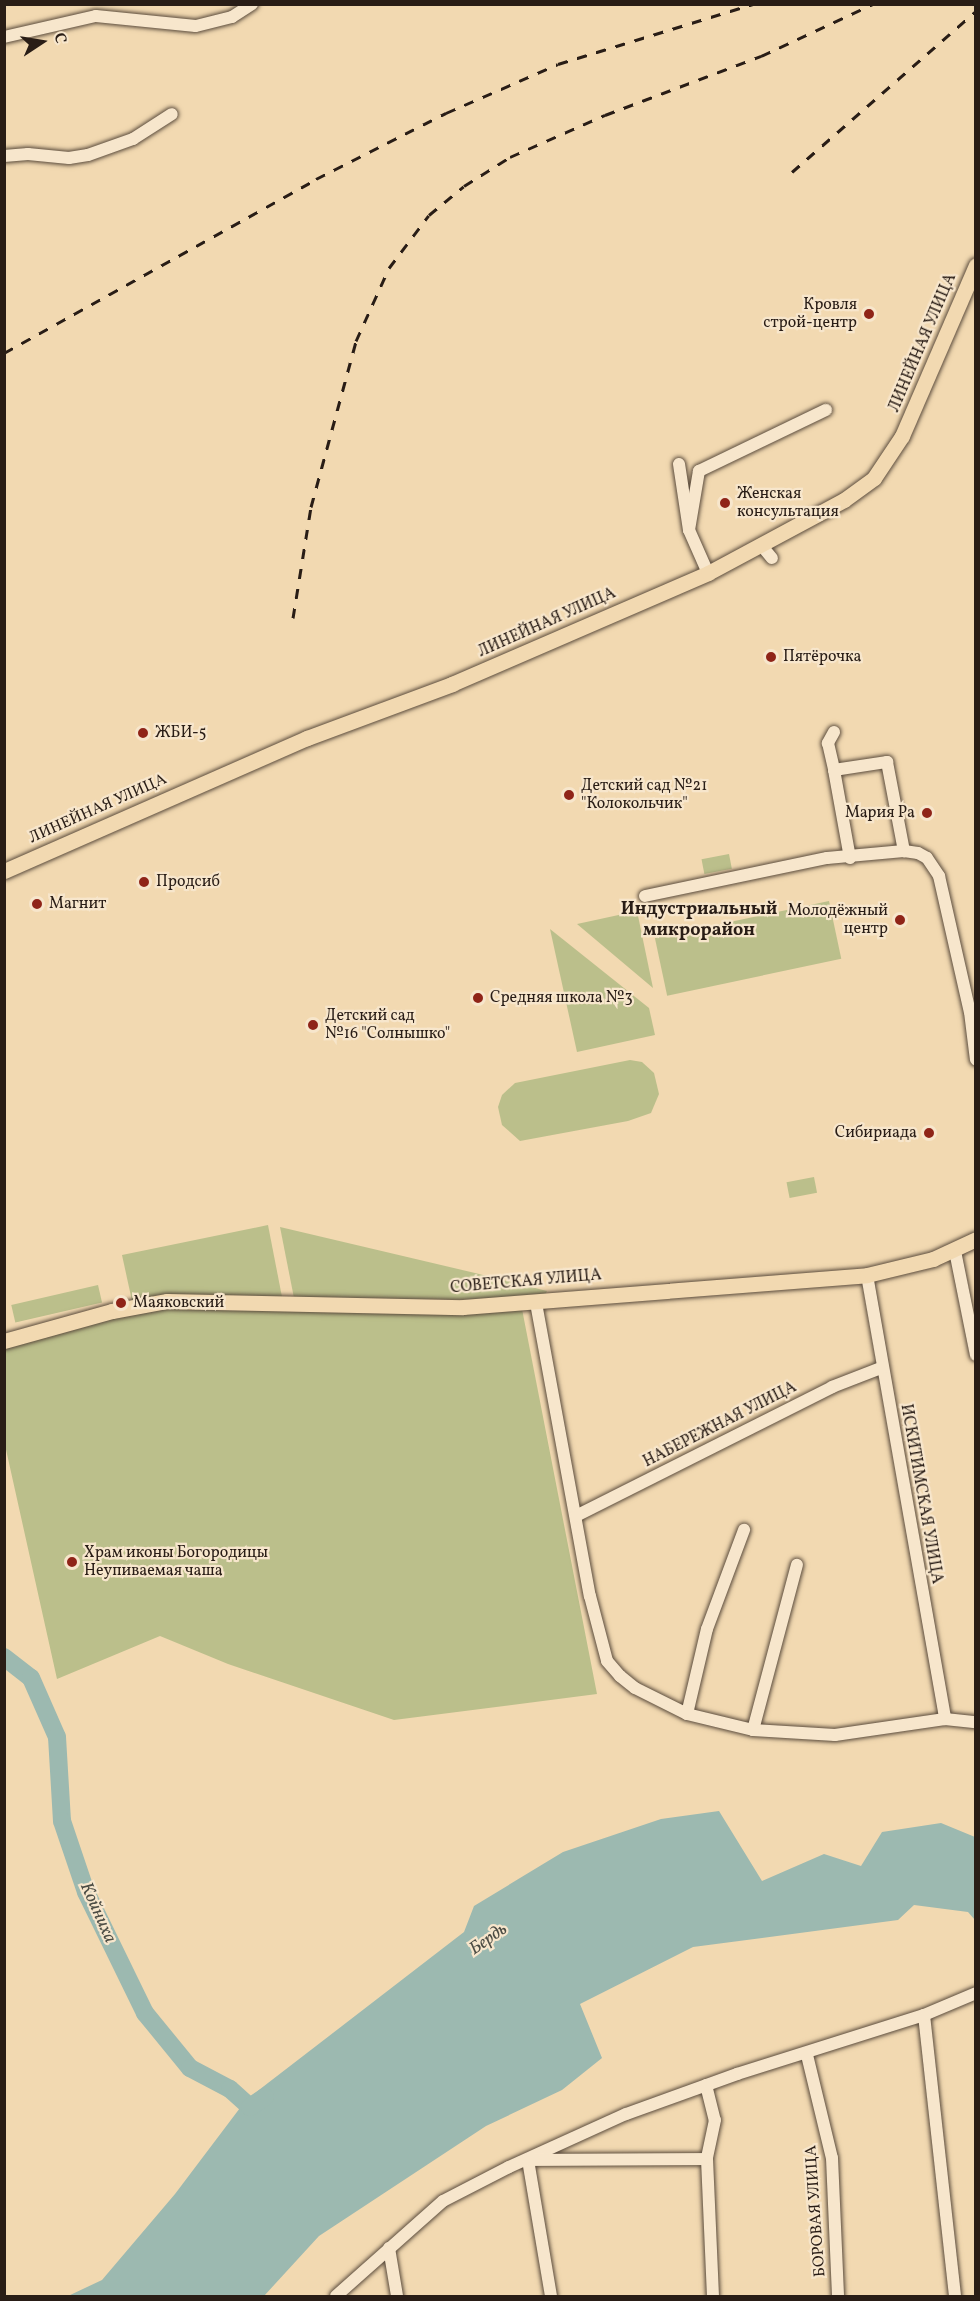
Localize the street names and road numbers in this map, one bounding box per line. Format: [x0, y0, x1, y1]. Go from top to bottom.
street label: ЛИНЕЙНАЯ УЛИЦА [885, 271, 961, 415]
street label: ЛИНЕЙНАЯ УЛИЦА [475, 584, 619, 662]
street label: ЛИНЕЙНАЯ УЛИЦА [26, 770, 170, 848]
street label: СОВЕТСКАЯ УЛИЦА [450, 1266, 602, 1298]
street label: НАБЕРЕЖНАЯ УЛИЦА [640, 1378, 800, 1472]
street label: ИСКИТИМСКАЯ УЛИЦА [896, 1403, 946, 1585]
street label: БОРОВАЯ УЛИЦА [802, 2144, 830, 2278]

